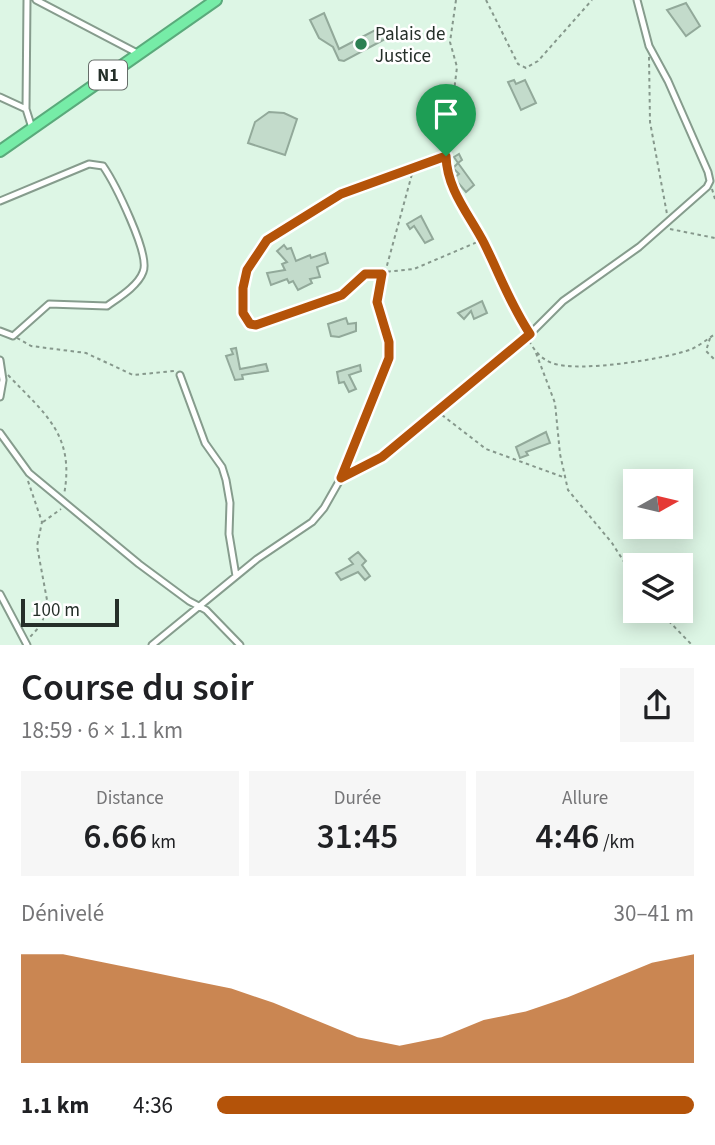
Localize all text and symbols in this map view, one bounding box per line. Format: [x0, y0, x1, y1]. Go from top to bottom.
place label: Palais de Justice [375, 21, 445, 70]
marker: Palais de Justice [353, 36, 369, 52]
road number: N1 [89, 60, 127, 90]
pin [416, 84, 476, 156]
icon: arrive [427, 95, 465, 133]
north arrow [623, 469, 693, 539]
map controls [623, 469, 693, 623]
button: layers [623, 553, 693, 623]
scale bar [21, 596, 119, 627]
text: 100 m [32, 597, 80, 624]
text: Course du soir [21, 661, 254, 715]
button: share [620, 668, 694, 742]
text: 18:59 · 6 × 1.1 km [21, 714, 183, 747]
text: Distance [96, 785, 164, 812]
text: Durée [334, 785, 381, 812]
text: Allure [562, 785, 608, 812]
text: 6.66 [84, 812, 147, 862]
text: 31:45 [317, 812, 398, 862]
text: 4:46 [536, 812, 599, 862]
text: km [147, 829, 176, 856]
text: /km [599, 829, 635, 856]
text: Dénivelé [21, 897, 104, 930]
text: 30–41 m [614, 897, 694, 930]
text: 1.1 km [21, 1089, 89, 1122]
text: 4:36 [133, 1089, 173, 1122]

